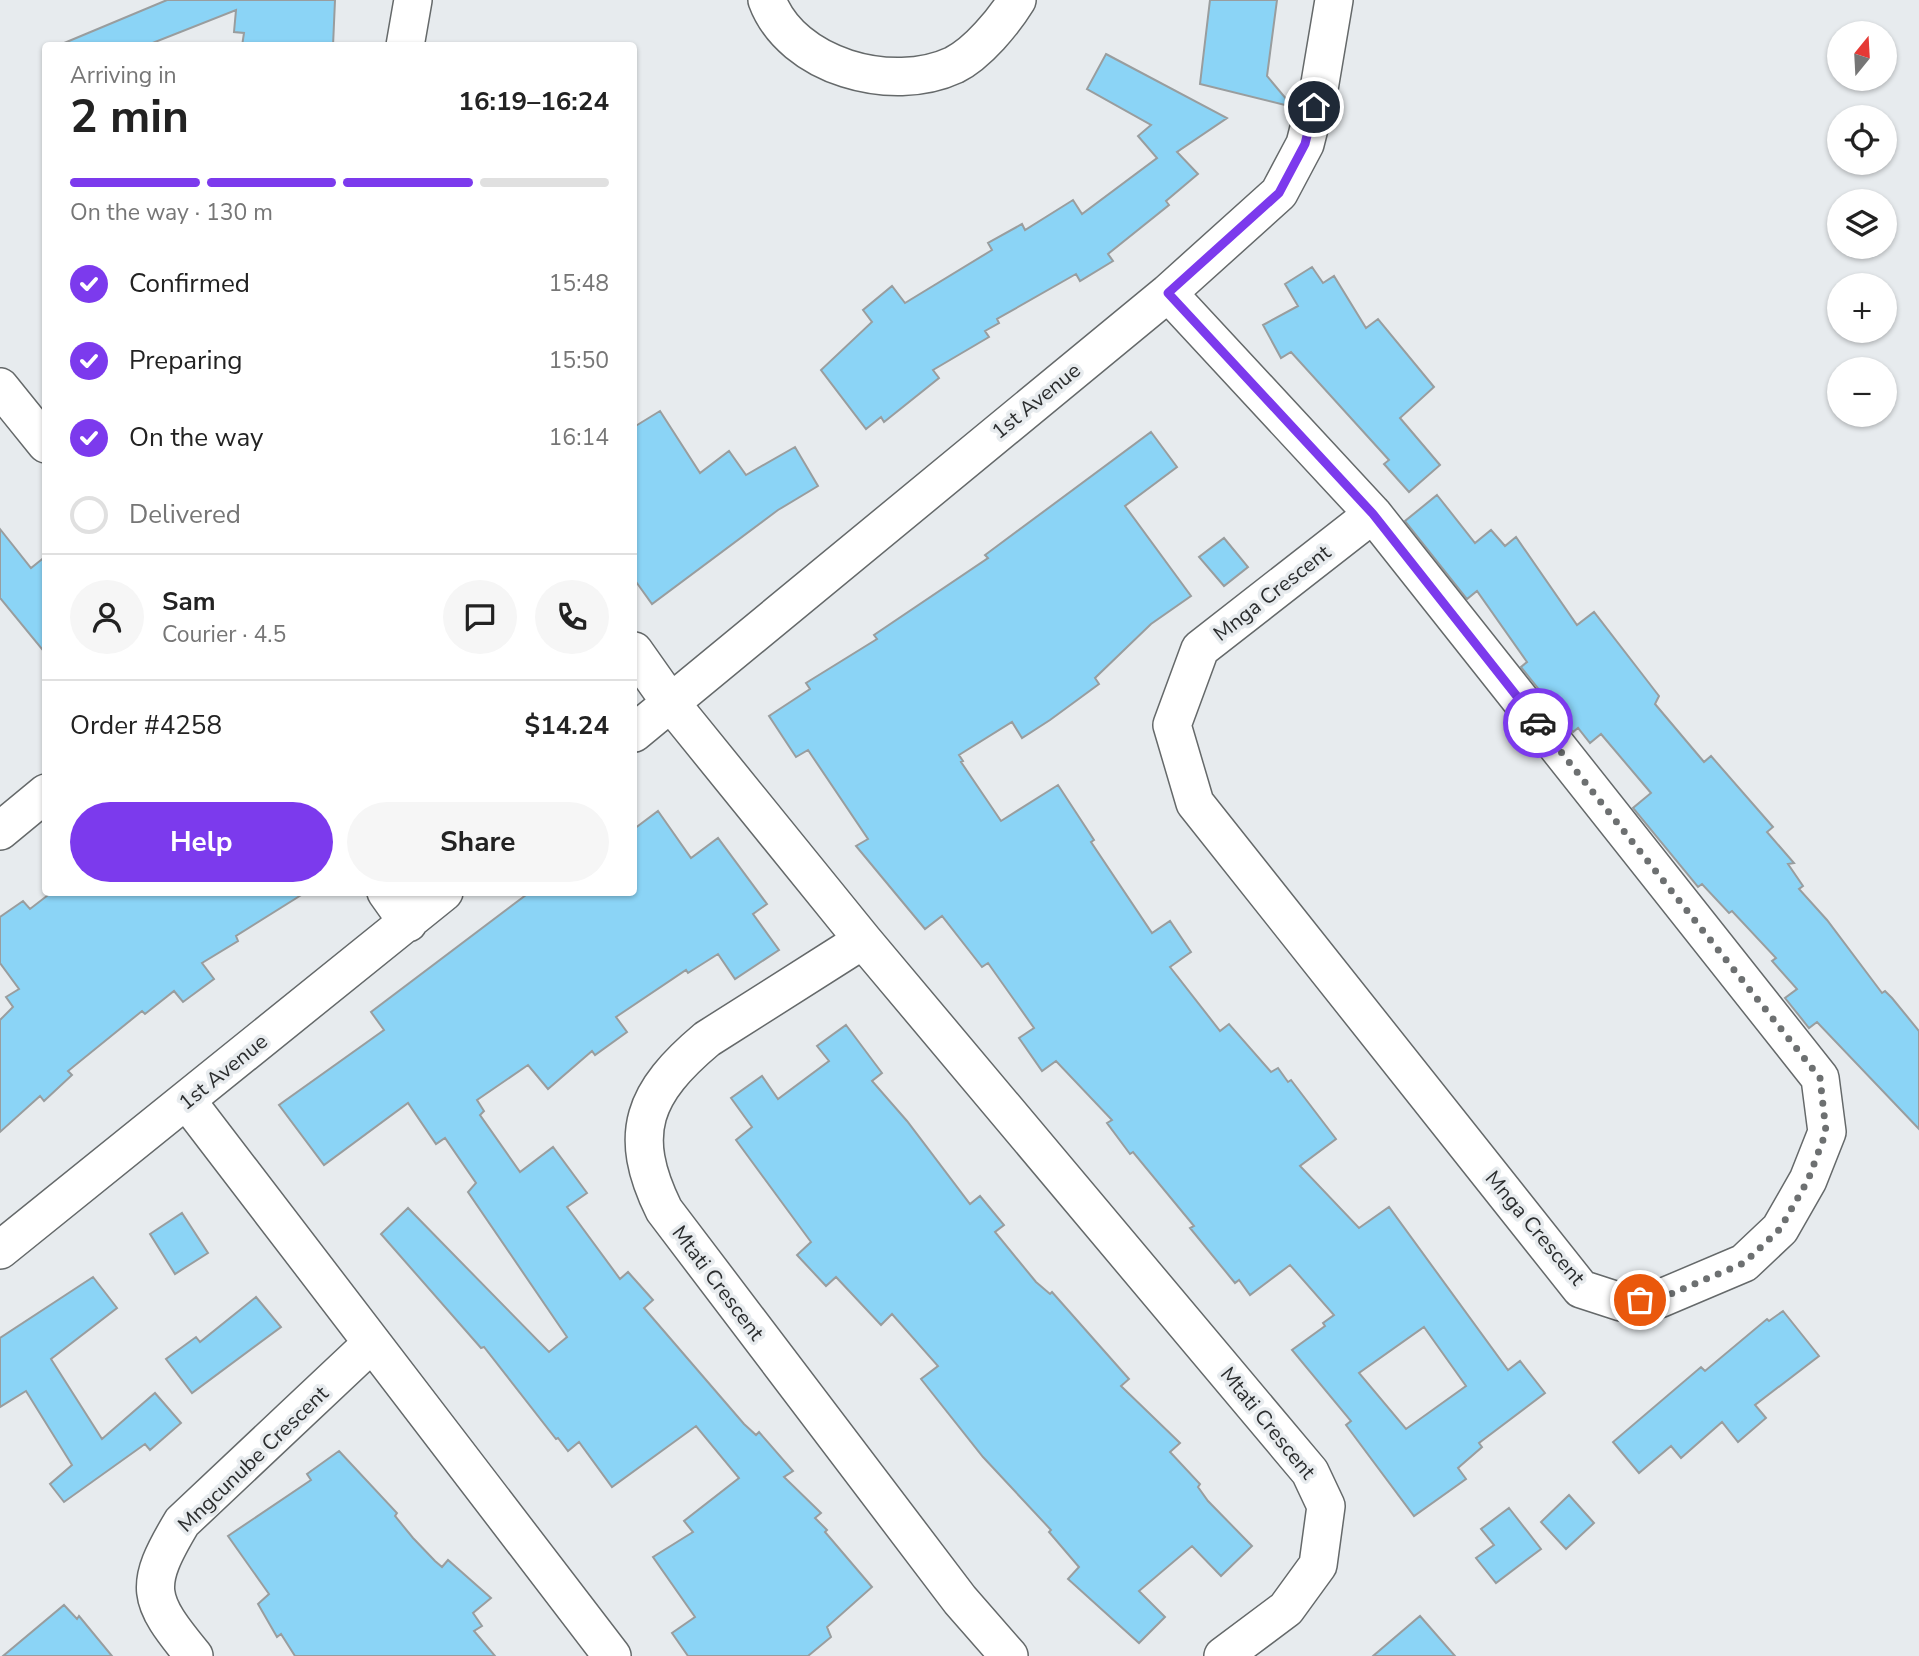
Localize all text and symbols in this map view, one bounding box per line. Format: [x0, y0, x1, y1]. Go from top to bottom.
north arrow [1827, 21, 1897, 91]
map controls [1827, 21, 1897, 427]
text: Arriving in [70, 60, 177, 91]
pin [1284, 77, 1344, 137]
text: 16:19–16:24 [458, 84, 609, 119]
text: 2 min [70, 85, 189, 148]
icon: home [1295, 88, 1333, 126]
button: locate [1827, 105, 1897, 175]
button: layers [1827, 189, 1897, 259]
text: On the way · 130 m [70, 197, 273, 228]
icon: check [70, 265, 108, 303]
text: Confirmed [129, 266, 250, 301]
text: 15:48 [549, 268, 609, 299]
button: + [1827, 273, 1897, 343]
icon: check [70, 342, 108, 380]
text: Preparing [129, 343, 242, 378]
text: 15:50 [549, 345, 609, 376]
street label: 1st Avenue [986, 357, 1086, 445]
button: − [1827, 357, 1897, 427]
icon: check [70, 419, 108, 457]
text: On the way [129, 420, 263, 455]
text: 16:14 [549, 422, 609, 453]
text: Delivered [129, 497, 241, 532]
street label: Mnga Crescent [1208, 538, 1337, 648]
button: person [70, 580, 144, 654]
button: chat [443, 580, 517, 654]
button: phone [535, 580, 609, 654]
text: Sam [162, 584, 215, 619]
text: Courier · 4.5 [162, 619, 286, 650]
courier [1503, 688, 1573, 758]
icon: car [1519, 704, 1557, 742]
text: Order #4258 [70, 708, 222, 743]
text: $14.24 [525, 708, 609, 743]
button: Help [70, 802, 333, 882]
button: Share [347, 802, 609, 882]
street label: 1st Avenue [173, 1028, 273, 1116]
street label: Mnga Crescent [1479, 1165, 1592, 1292]
street label: Mtati Crescent [666, 1220, 771, 1347]
pin [1610, 1270, 1670, 1330]
icon: bag [1621, 1281, 1659, 1319]
street label: Mtati Crescent [1214, 1361, 1322, 1485]
street label: Mngcunube Crescent [172, 1379, 335, 1538]

